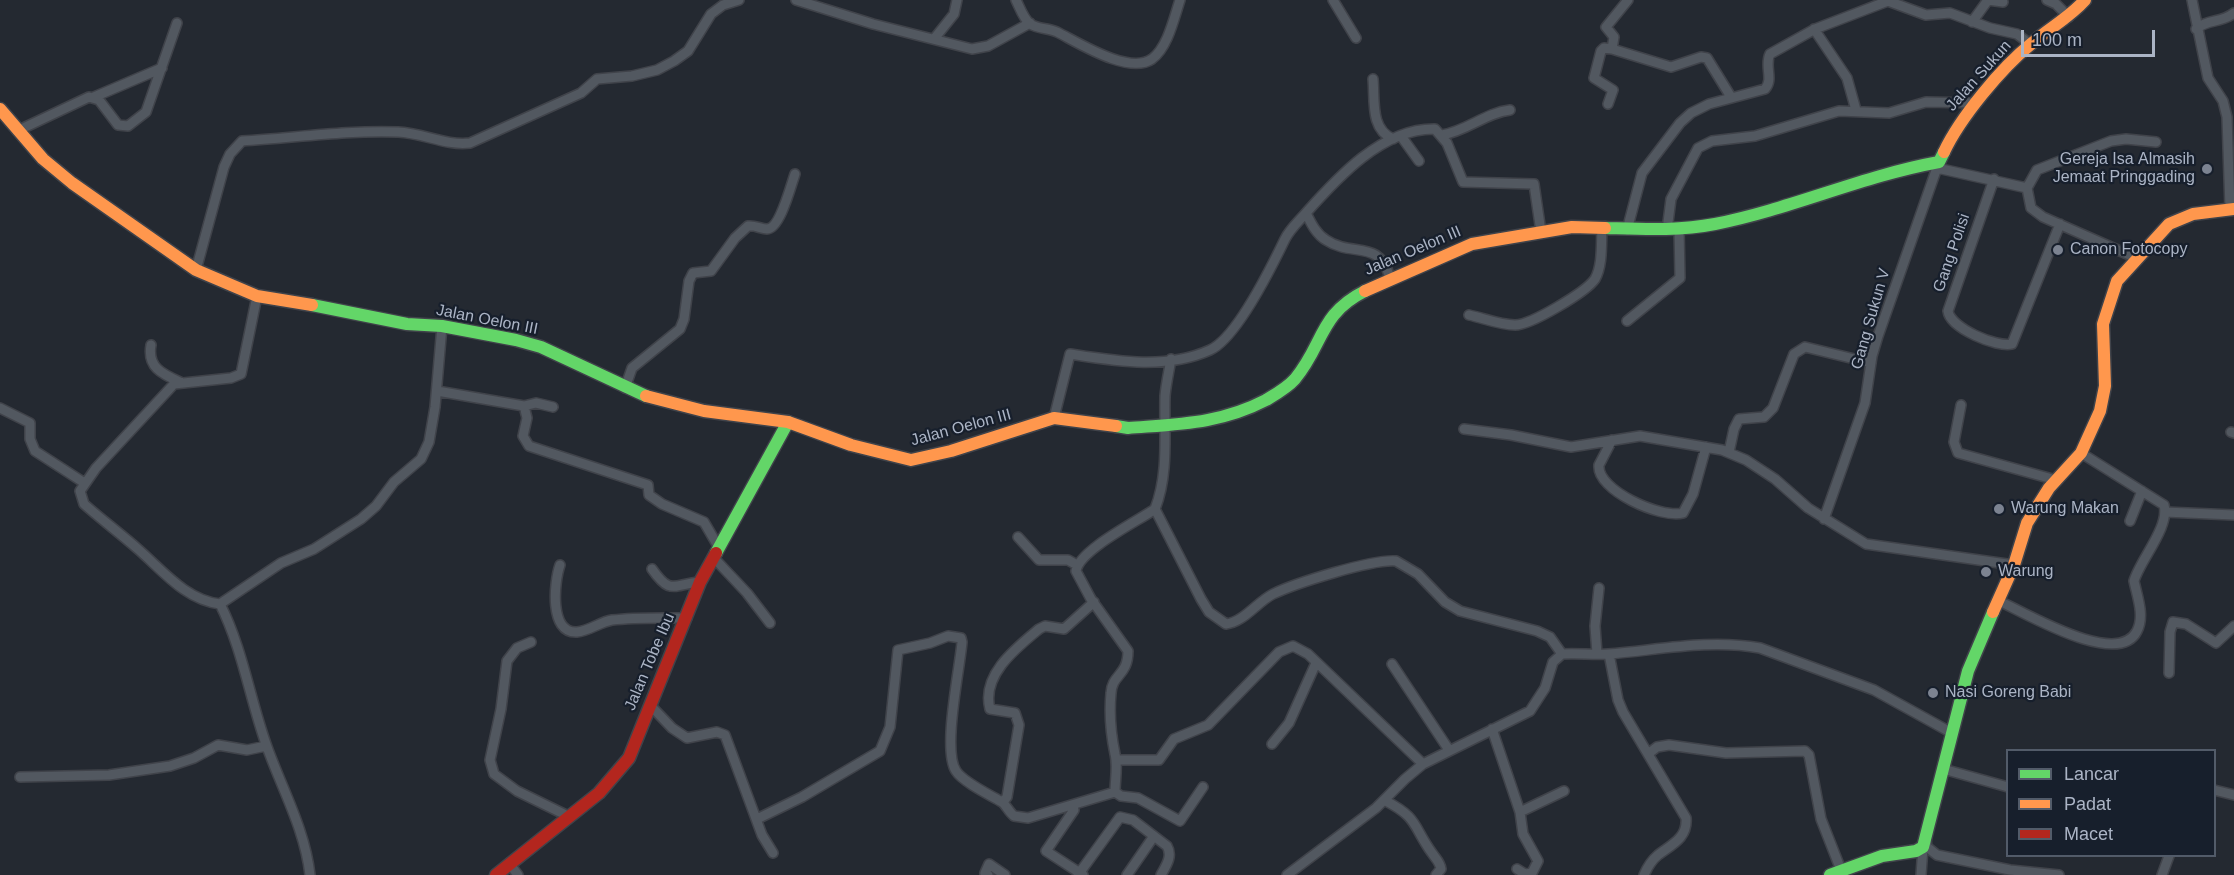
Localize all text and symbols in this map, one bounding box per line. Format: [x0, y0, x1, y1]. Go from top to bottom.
scale bar [2024, 18, 2158, 56]
text: 100 m [2032, 30, 2082, 50]
street label: Jalan Sukun [1942, 37, 2016, 115]
place label: Gereja Isa Almasih Jemaat Pringgading [2053, 150, 2195, 188]
marker: Gereja Isa Almasih Jemaat Pringgading [2200, 162, 2214, 176]
street label: Gang Polisi [1930, 211, 1974, 295]
street label: Jalan Oelon III [1362, 222, 1464, 280]
place label: Canon Fotocopy [2070, 240, 2187, 260]
marker: Canon Fotocopy [2051, 243, 2065, 257]
street label: Gang Sukun V [1847, 266, 1895, 372]
street label: Jalan Oelon III [435, 301, 539, 339]
street label: Jalan Oelon III [909, 405, 1013, 451]
place label: Warung Makan [2011, 499, 2119, 519]
marker: Warung Makan [1992, 502, 2006, 516]
place label: Warung [1998, 562, 2053, 582]
marker: Warung [1979, 565, 1993, 579]
street label: Jalan Tobe Ibu [621, 610, 679, 714]
place label: Nasi Goreng Babi [1945, 683, 2071, 703]
marker: Nasi Goreng Babi [1926, 686, 1940, 700]
legend [2006, 749, 2216, 857]
text: Lancar [2064, 764, 2119, 784]
text: Padat [2064, 794, 2111, 814]
text: Macet [2064, 824, 2113, 844]

